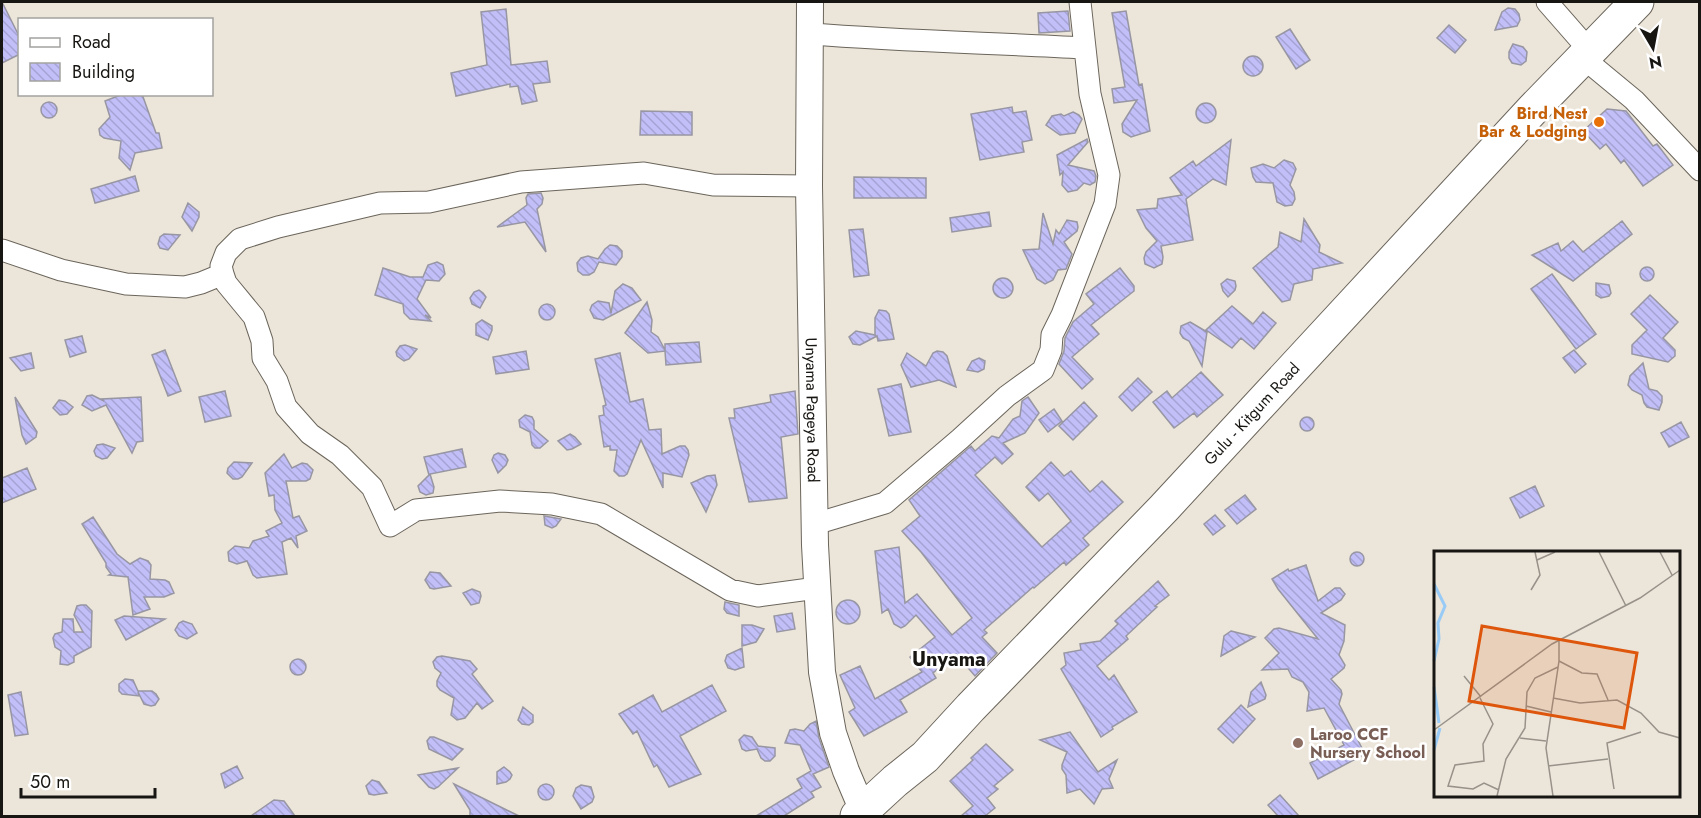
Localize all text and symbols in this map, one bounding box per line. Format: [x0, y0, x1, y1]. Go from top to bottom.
legend [18, 18, 213, 96]
north arrow [1623, 18, 1683, 78]
text: Road [72, 29, 111, 55]
text: N [1647, 50, 1664, 75]
text: Building [72, 59, 135, 85]
place label: Bird Nest Bar & Lodging [1479, 102, 1588, 143]
marker: Bird Nest Bar & Lodging [1592, 115, 1606, 129]
street label: Unyama Pageya Road [800, 337, 825, 483]
street label: Gulu - Kitgum Road [1198, 357, 1305, 470]
inset map [1434, 551, 1680, 797]
district label: Unyama [912, 645, 986, 674]
place label: Laroo CCF Nursery School [1310, 723, 1425, 764]
marker: Laroo CCF Nursery School [1291, 736, 1305, 750]
scale bar [21, 761, 154, 799]
text: 50 m [30, 769, 70, 795]

